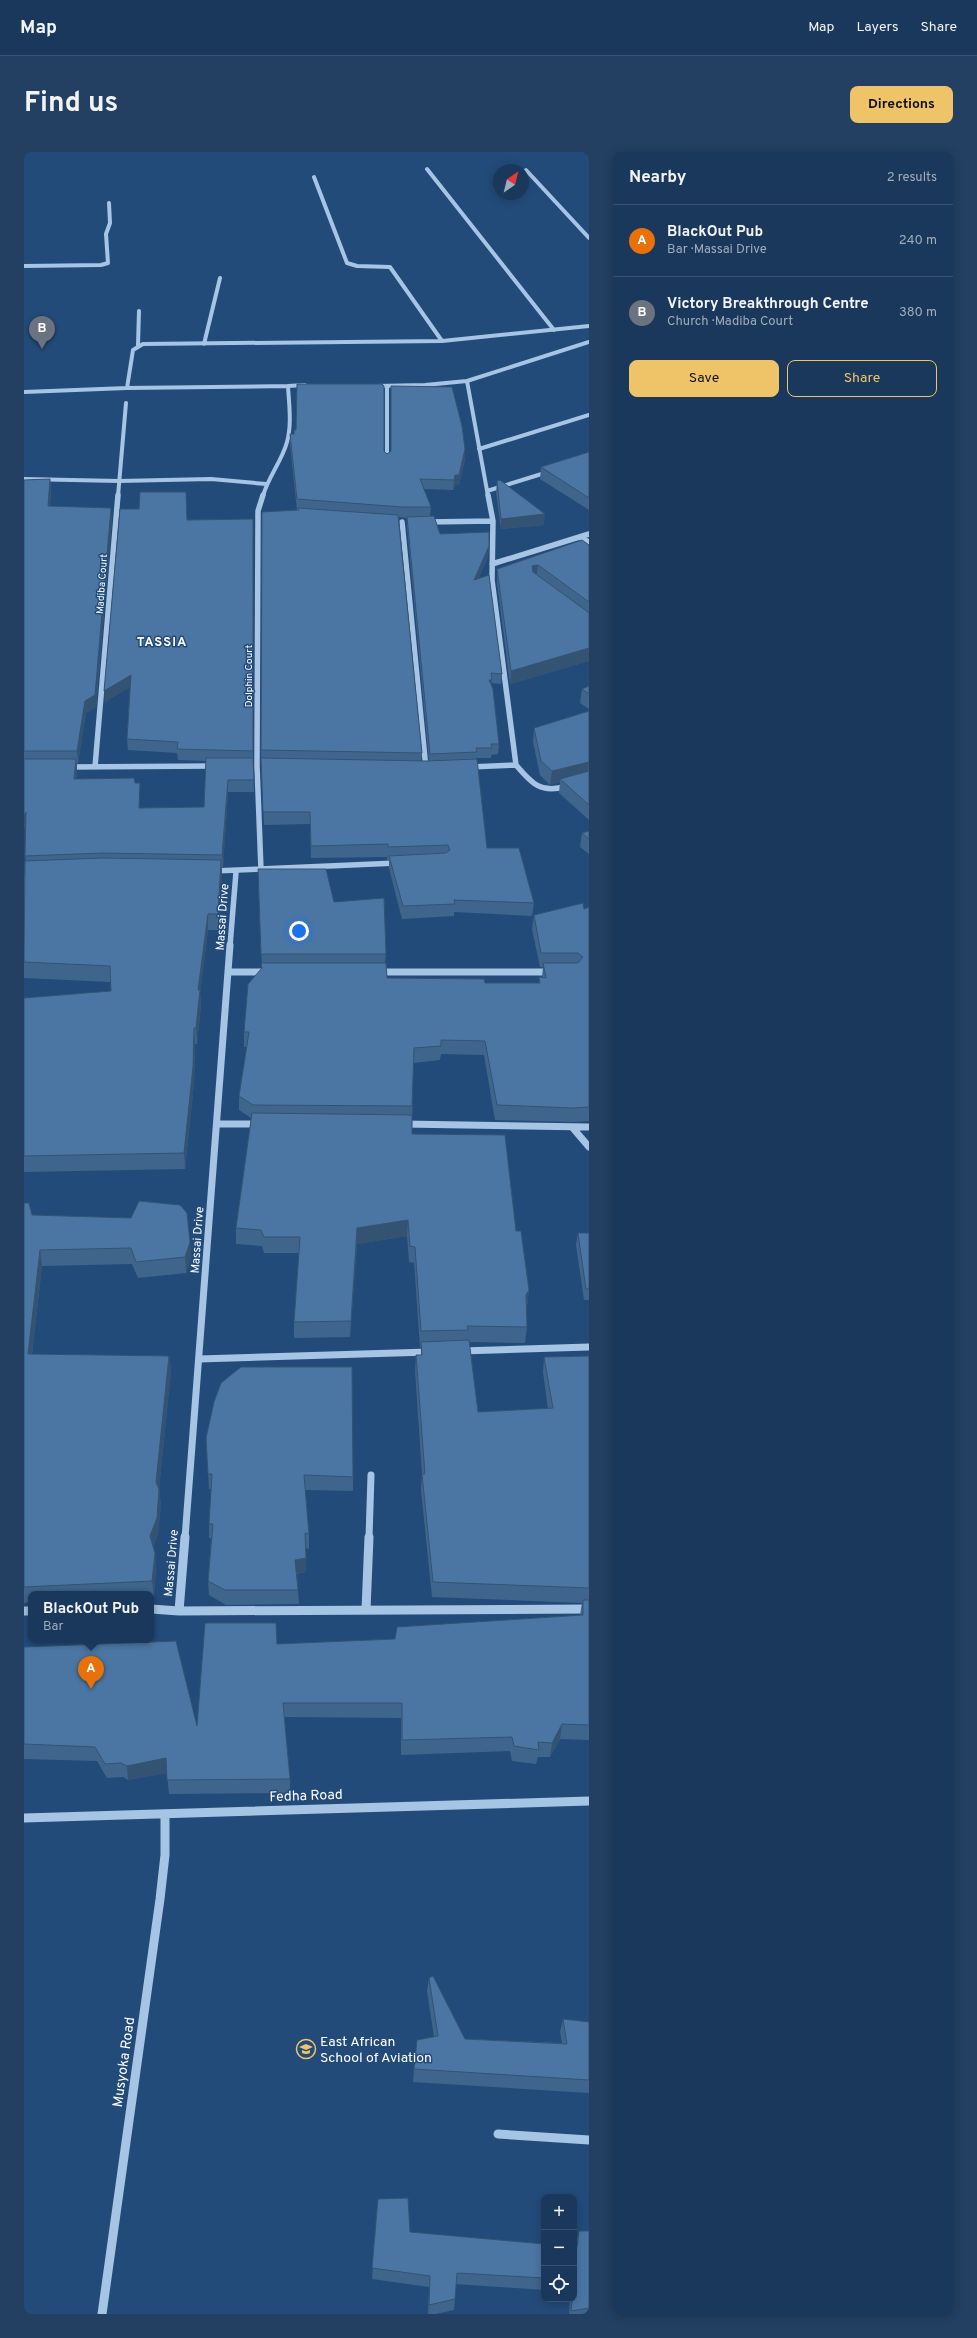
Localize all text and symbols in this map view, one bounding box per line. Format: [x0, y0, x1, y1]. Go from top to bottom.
text: Map [20, 16, 57, 40]
text: Map [808, 19, 834, 36]
text: Layers [856, 19, 898, 36]
text: Share [920, 19, 957, 36]
text: Find us [24, 86, 118, 122]
button: Directions [850, 86, 953, 123]
north arrow [493, 164, 529, 200]
text: Nearby [629, 167, 686, 189]
text: 2 results [887, 170, 937, 186]
text: BlackOut Pub [667, 223, 763, 242]
text: A [637, 233, 647, 249]
text: 240 m [899, 233, 937, 249]
text: Bar · Massai Drive [667, 242, 767, 258]
text: Victory Breakthrough Centre [667, 295, 869, 314]
text: B [638, 305, 646, 321]
text: 380 m [899, 305, 937, 321]
text: Church · Madiba Court [667, 314, 793, 330]
pin: B [29, 316, 55, 349]
button: Save [629, 360, 779, 397]
button: Share [787, 360, 937, 397]
street label: Madiba Court [94, 553, 111, 615]
district label: TASSIA [137, 635, 187, 651]
street label: Dolphin Court [243, 645, 256, 707]
street label: Massai Drive [213, 883, 233, 951]
your location [289, 921, 309, 941]
street label: Massai Drive [188, 1206, 208, 1274]
street label: Massai Drive [161, 1529, 183, 1597]
popup [28, 1591, 154, 1643]
text: BlackOut Pub [43, 1600, 139, 1619]
text: Bar [43, 1619, 64, 1635]
pin: A [78, 1656, 104, 1689]
street label: Fedha Road [269, 1787, 343, 1806]
street label: Musyoka Road [110, 2016, 139, 2108]
place label: East African School of Aviation [320, 2034, 432, 2067]
school or university icon: East African School of Aviation [295, 2038, 317, 2060]
map controls [541, 2194, 577, 2302]
button: + [541, 2194, 577, 2230]
button: − [541, 2230, 577, 2266]
button: locate [541, 2266, 577, 2302]

